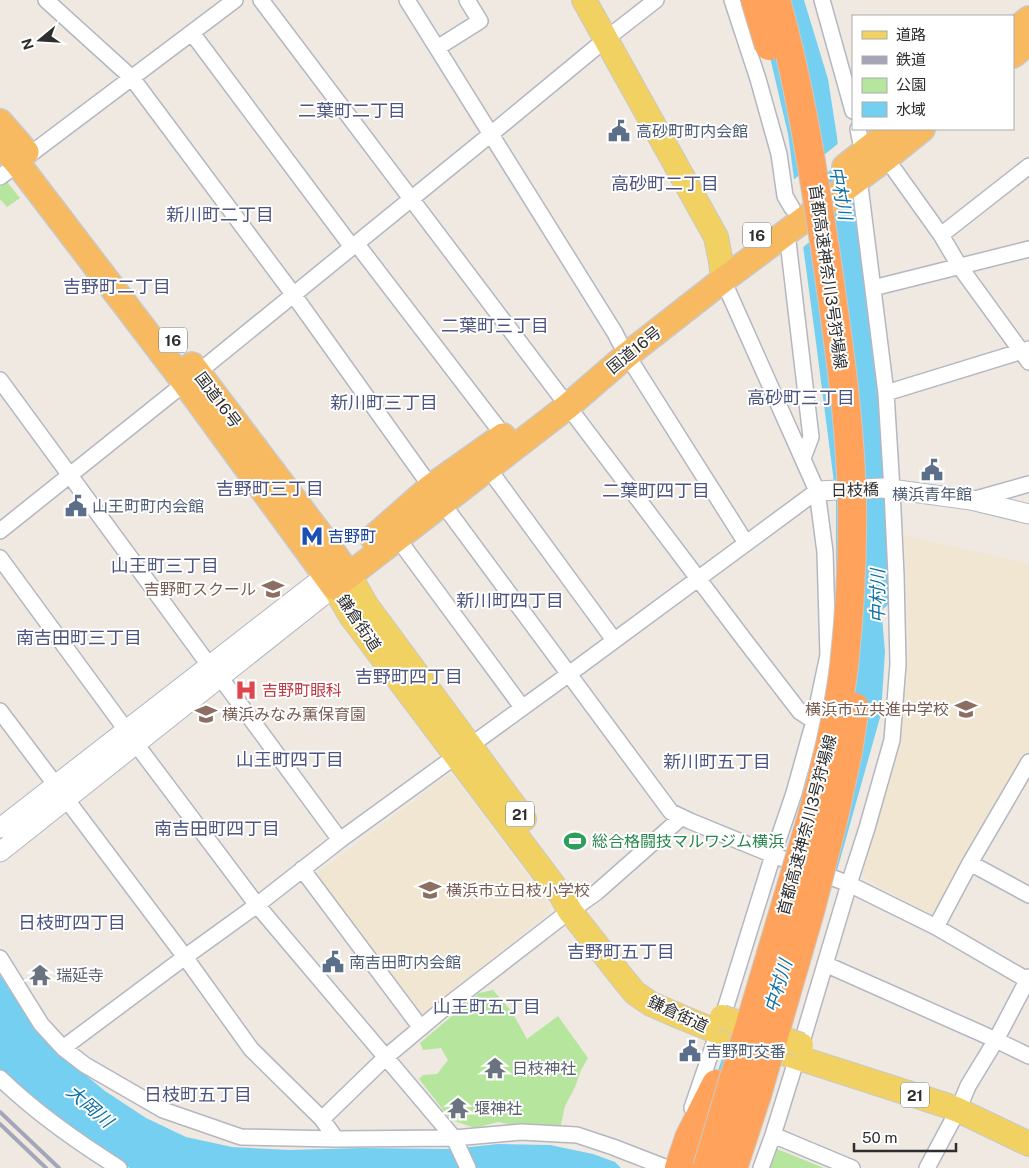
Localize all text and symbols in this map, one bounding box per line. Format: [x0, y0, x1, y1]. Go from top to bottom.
north arrow [15, 15, 65, 65]
legend [852, 15, 1014, 130]
text: 道路 [896, 26, 926, 43]
text: N [18, 36, 37, 52]
text: 鉄道 [896, 51, 926, 68]
text: 公園 [896, 76, 926, 93]
district label: 二葉町二丁目 [298, 100, 406, 121]
text: 水域 [896, 101, 926, 118]
public building icon: 高砂町町内会館 [606, 118, 632, 144]
place label: 高砂町町内会館 [636, 122, 748, 141]
water label: 中村川 [826, 164, 857, 223]
district label: 高砂町二丁目 [611, 173, 719, 194]
street label: 首都高速神奈川3号狩場線 [806, 184, 850, 370]
district label: 新川町二丁目 [166, 204, 274, 225]
road number: 16 [743, 222, 771, 248]
district label: 吉野町二丁目 [63, 276, 171, 297]
district label: 二葉町三丁目 [441, 315, 549, 336]
street label: 国道16号 [603, 322, 665, 378]
road number: 16 [159, 328, 187, 352]
street label: 国道16号 [191, 369, 245, 431]
district label: 高砂町三丁目 [747, 387, 855, 408]
district label: 新川町三丁目 [330, 392, 438, 413]
public building icon: 横浜青年館 [919, 457, 945, 483]
district label: 吉野町三丁目 [216, 478, 324, 499]
district label: 二葉町四丁目 [602, 480, 710, 501]
street label: 日枝橋 [831, 480, 879, 500]
place label: 横浜青年館 [892, 485, 972, 504]
public building icon: 山王町町内会館 [63, 493, 89, 519]
place label: 山王町町内会館 [92, 497, 204, 516]
metro station icon: 吉野町 [299, 523, 325, 549]
place label: 吉野町 [328, 527, 376, 546]
district label: 山王町三丁目 [111, 555, 219, 576]
water label: 中村川 [867, 567, 888, 623]
school or university icon: 吉野町スクール [260, 576, 286, 602]
place label: 吉野町スクール [144, 580, 256, 599]
district label: 新川町四丁目 [456, 590, 564, 611]
street label: 鎌倉街道 [333, 591, 385, 655]
district label: 南吉田町三丁目 [16, 627, 142, 648]
district label: 吉野町四丁目 [355, 666, 463, 687]
hospital icon: 吉野町眼科 [233, 677, 259, 703]
place label: 吉野町眼科 [262, 681, 342, 700]
school or university icon: 横浜市立共進中学校 [953, 696, 979, 722]
place label: 横浜市立共進中学校 [805, 700, 949, 719]
school or university icon: 横浜みなみ薫保育園 [193, 701, 219, 727]
place label: 横浜みなみ薫保育園 [222, 705, 366, 724]
street label: 首都高速神奈川3号狩場線 [774, 733, 840, 917]
district label: 山王町四丁目 [236, 749, 344, 770]
district label: 新川町五丁目 [663, 751, 771, 772]
road number: 21 [506, 802, 534, 826]
district label: 南吉田町四丁目 [154, 818, 280, 839]
sports icon: 総合格闘技マルワジム横浜 [562, 828, 588, 854]
place label: 総合格闘技マルワジム横浜 [592, 832, 784, 851]
school or university icon: 横浜市立日枝小学校 [417, 877, 443, 903]
place label: 横浜市立日枝小学校 [446, 881, 590, 900]
district label: 日枝町四丁目 [18, 912, 126, 933]
district label: 吉野町五丁目 [567, 941, 675, 962]
public building icon: 南吉田町内会館 [320, 949, 346, 975]
place label: 南吉田町内会館 [349, 953, 461, 972]
water label: 中村川 [760, 955, 797, 1015]
temple icon: 瑞延寺 [27, 962, 53, 988]
place label: 瑞延寺 [56, 966, 104, 985]
street label: 鎌倉街道 [645, 992, 711, 1036]
district label: 山王町五丁目 [433, 996, 541, 1017]
public building icon: 吉野町交番 [677, 1038, 703, 1064]
place label: 吉野町交番 [706, 1042, 786, 1061]
temple icon: 日枝神社 [482, 1055, 508, 1081]
place label: 日枝神社 [512, 1059, 576, 1078]
water label: 大岡川 [63, 1080, 119, 1133]
road number: 21 [901, 1082, 929, 1108]
district label: 日枝町五丁目 [144, 1084, 252, 1105]
temple icon: 堰神社 [445, 1095, 471, 1121]
place label: 堰神社 [474, 1099, 522, 1118]
scale bar [854, 1120, 956, 1152]
text: 50 m [862, 1129, 897, 1146]

